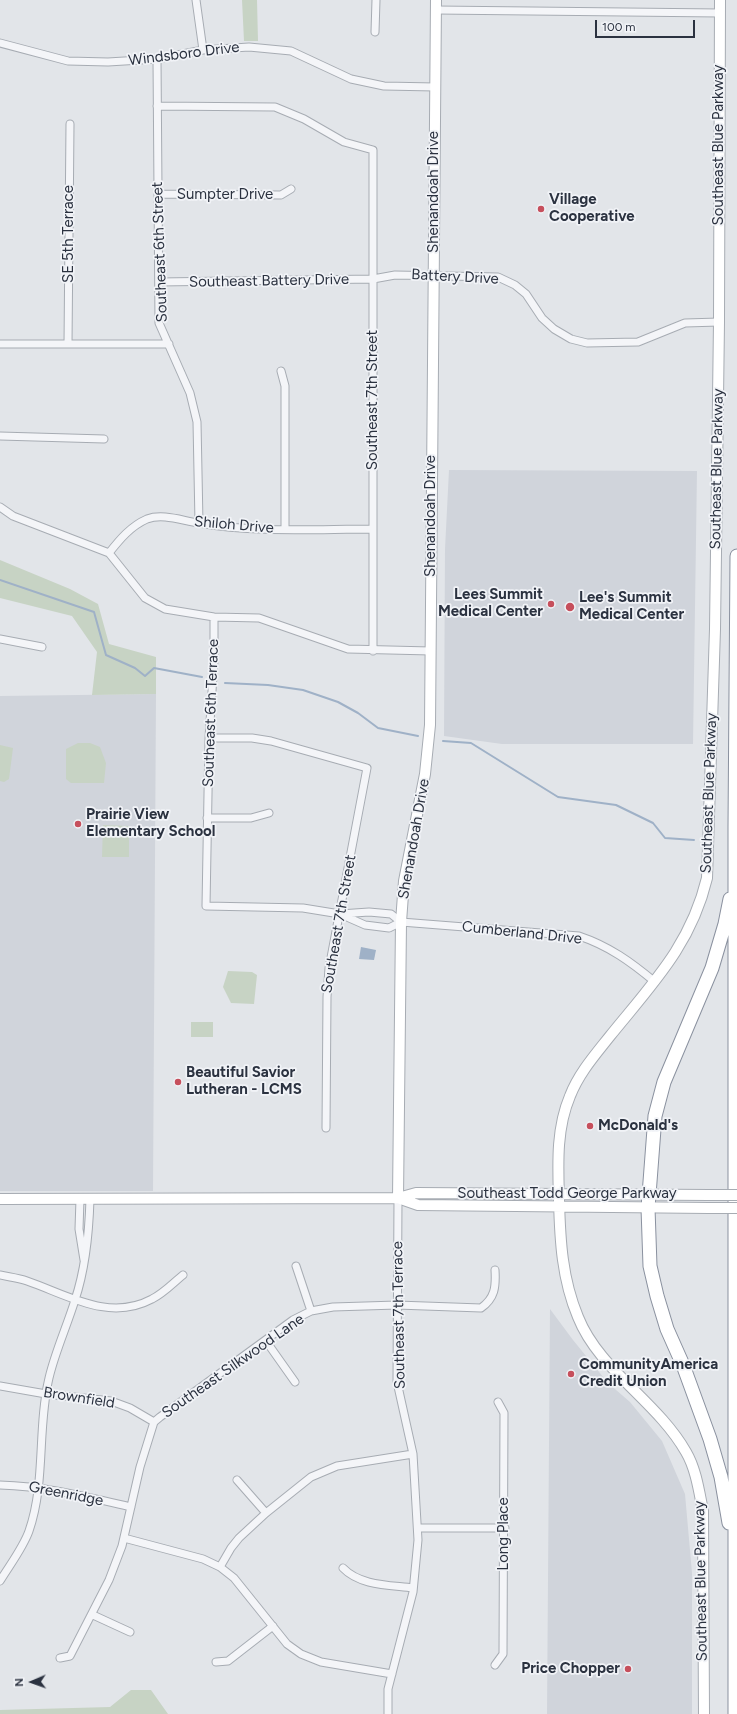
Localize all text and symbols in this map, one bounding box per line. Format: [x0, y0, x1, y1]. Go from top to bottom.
scale bar [597, 12, 697, 38]
text: 100 m [602, 20, 636, 34]
street label: Windsboro Drive [127, 38, 241, 70]
street label: Southeast Blue Parkway [710, 65, 728, 225]
street label: Shenandoah Drive [425, 131, 443, 253]
street label: Southeast 6th Street [149, 181, 171, 323]
street label: SE 5th Terrace [60, 185, 78, 283]
street label: Sumpter Drive [177, 186, 273, 204]
place label: Village Cooperative [549, 191, 635, 226]
marker: Village Cooperative [536, 204, 546, 214]
street label: Battery Drive [411, 266, 499, 288]
street label: Southeast Battery Drive [189, 271, 349, 291]
street label: Southeast 7th Street [364, 330, 382, 470]
street label: Southeast Blue Parkway [707, 388, 727, 550]
street label: Shenandoah Drive [422, 455, 440, 577]
street label: Shiloh Drive [193, 513, 275, 537]
place label: Lees Summit Medical Center [438, 586, 543, 621]
place label: Lee's Summit Medical Center [579, 589, 684, 624]
marker: Lees Summit Medical Center [546, 599, 556, 609]
marker: Lee's Summit Medical Center [564, 601, 576, 613]
street label: Southeast 6th Terrace [199, 639, 223, 787]
street label: Southeast Blue Parkway [697, 712, 721, 874]
street label: Shenandoah Drive [395, 777, 433, 901]
place label: Prairie View Elementary School [86, 806, 215, 841]
marker: Prairie View Elementary School [73, 819, 83, 829]
street label: Southeast 7th Street [318, 853, 360, 995]
street label: Cumberland Drive [461, 918, 583, 948]
place label: Beautiful Savior Lutheran - LCMS [186, 1064, 302, 1099]
marker: Beautiful Savior Lutheran - LCMS [173, 1077, 183, 1087]
place label: McDonald's [598, 1117, 678, 1135]
marker: McDonald's [585, 1121, 595, 1131]
street label: Southeast Todd George Parkway [457, 1185, 677, 1203]
street label: Southeast 7th Terrace [389, 1241, 409, 1389]
street label: Southeast Silkwood Lane [159, 1310, 307, 1422]
place label: CommunityAmerica Credit Union [579, 1356, 718, 1391]
marker: CommunityAmerica Credit Union [566, 1369, 576, 1379]
street label: Brownfield [42, 1383, 116, 1413]
street label: Greenridge [27, 1478, 105, 1510]
street label: Long Place [495, 1497, 513, 1571]
street label: Southeast Blue Parkway [691, 1500, 711, 1662]
place label: Price Chopper [521, 1660, 620, 1678]
north arrow [12, 1662, 52, 1702]
marker: Price Chopper [623, 1664, 633, 1674]
text: N [13, 1678, 26, 1687]

